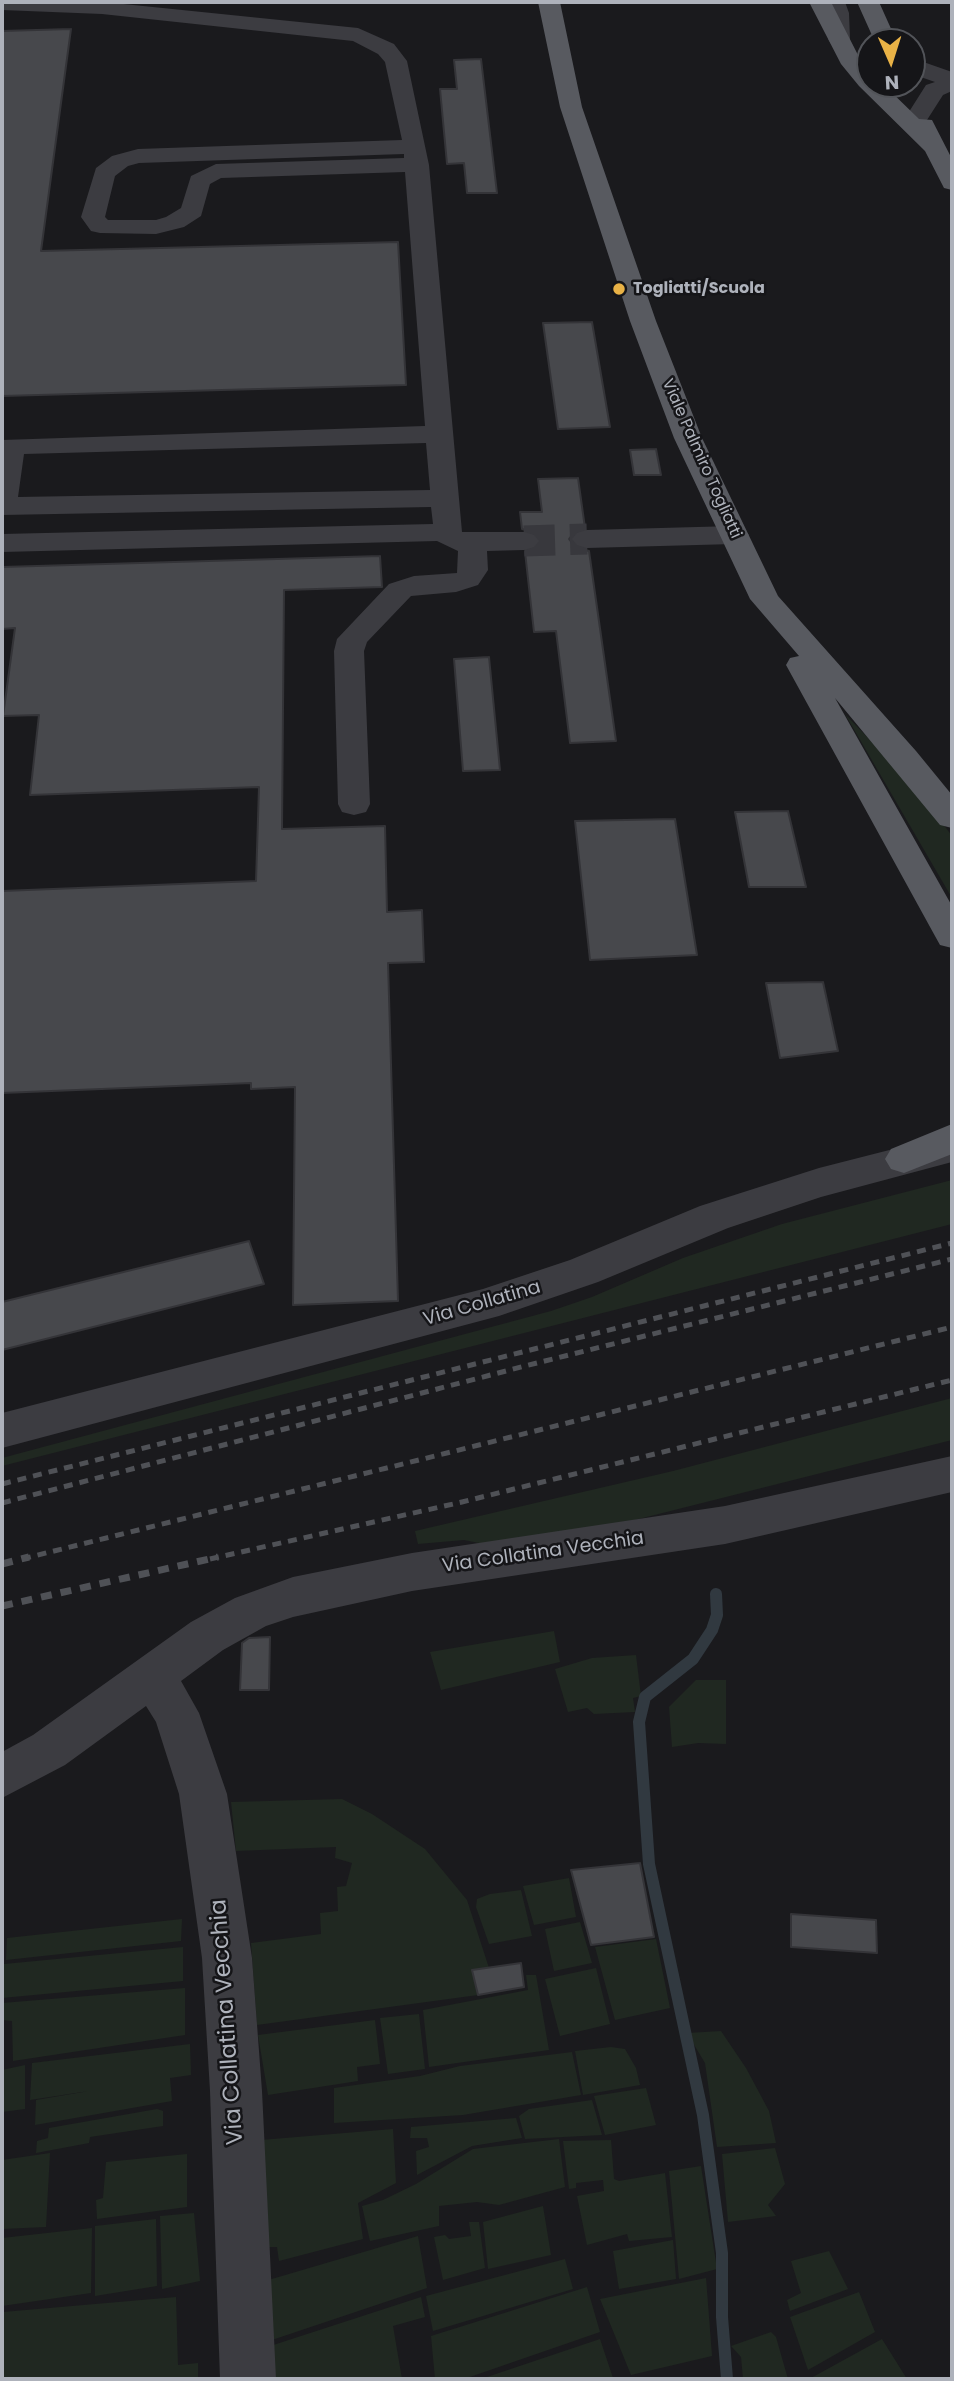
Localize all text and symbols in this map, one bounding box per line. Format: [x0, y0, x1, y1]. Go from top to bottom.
north arrow [856, 28, 926, 98]
text: N [884, 69, 900, 96]
place label: Togliatti/Scuola [633, 279, 765, 299]
marker: Togliatti/Scuola [611, 281, 627, 297]
street label: Viale Palmiro Togliatti [657, 376, 745, 542]
street label: Via Collatina [421, 1276, 543, 1332]
street label: Via Collatina Vecchia [441, 1528, 645, 1578]
street label: Via Collatina Vecchia [206, 1898, 250, 2146]

